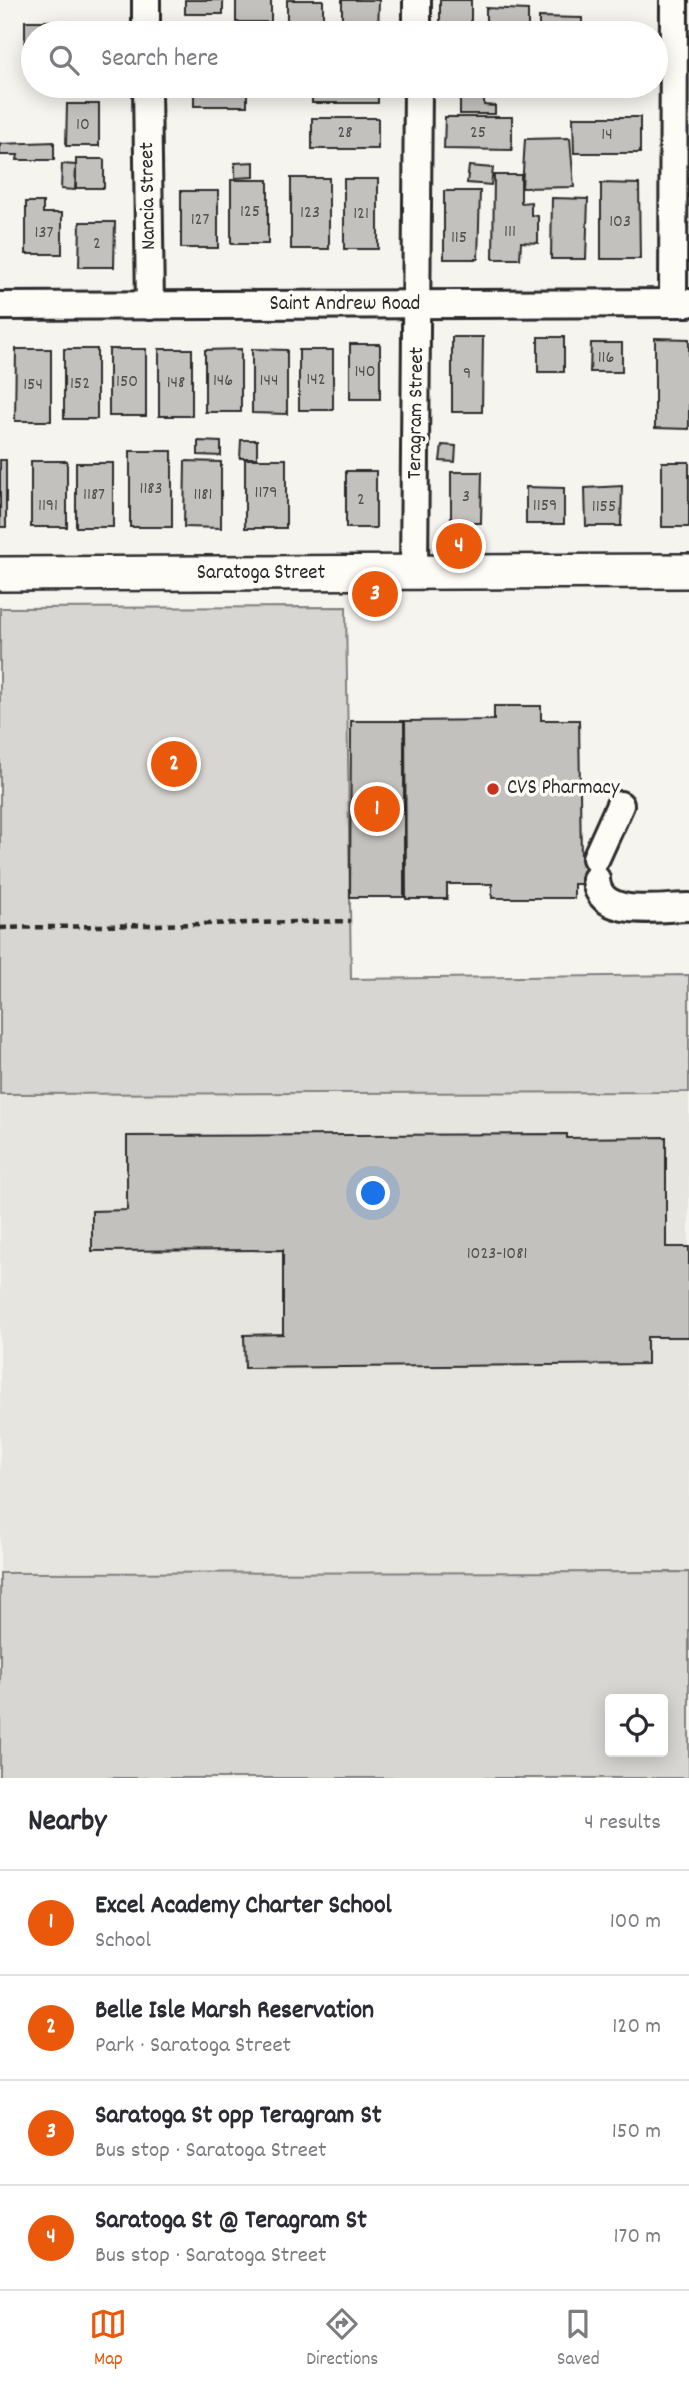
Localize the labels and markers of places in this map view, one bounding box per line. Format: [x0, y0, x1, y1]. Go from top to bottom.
pin: 4 [436, 520, 482, 572]
pin: 3 [352, 568, 398, 620]
pin: 2 [151, 738, 197, 790]
place label: CVS Pharmacy [507, 774, 620, 804]
marker: CVS Pharmacy [485, 781, 501, 797]
pin: 1 [354, 783, 400, 835]

